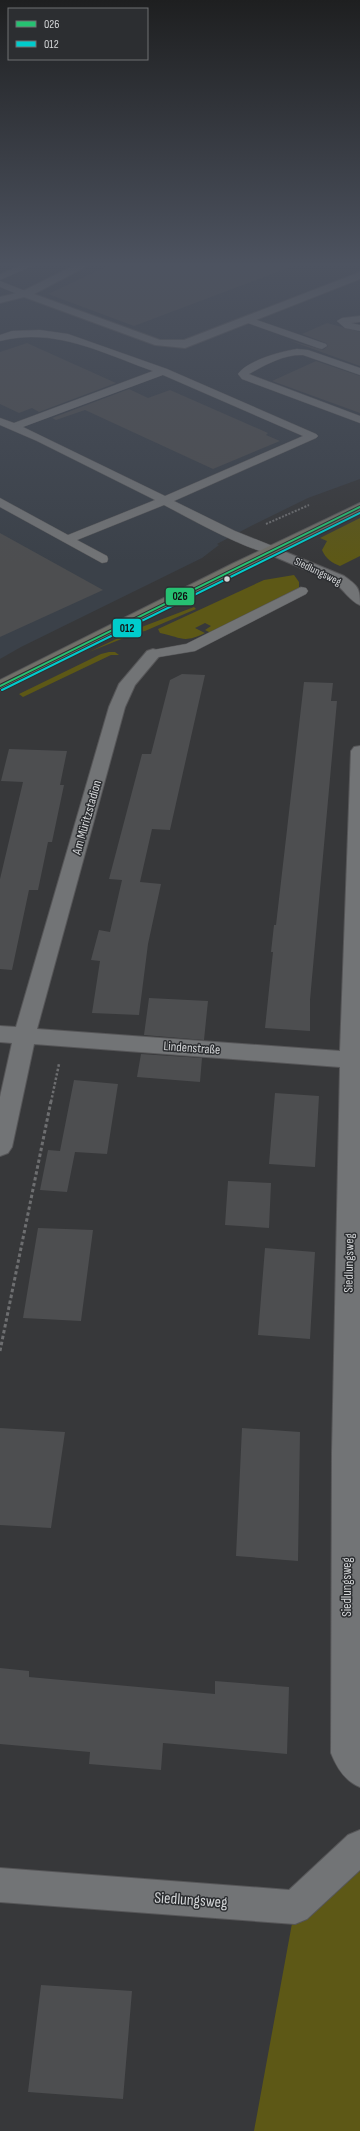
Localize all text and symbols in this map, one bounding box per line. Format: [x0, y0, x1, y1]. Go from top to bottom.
legend [8, 8, 148, 60]
text: 026 [44, 17, 60, 32]
text: 012 [44, 37, 59, 52]
street label: Siedlungsweg [292, 555, 344, 589]
unlabelled marker [222, 574, 232, 584]
line badge: 026 [165, 587, 195, 606]
text: 026 [172, 590, 188, 603]
line badge: 012 [112, 618, 142, 638]
text: 012 [120, 622, 134, 635]
street label: Am Müritzstadion [68, 778, 105, 857]
street label: Lindenstraße [163, 1038, 221, 1058]
street label: Siedlungsweg [340, 1233, 358, 1293]
street label: Siedlungsweg [339, 1557, 355, 1617]
street label: Siedlungsweg [154, 1888, 228, 1913]

